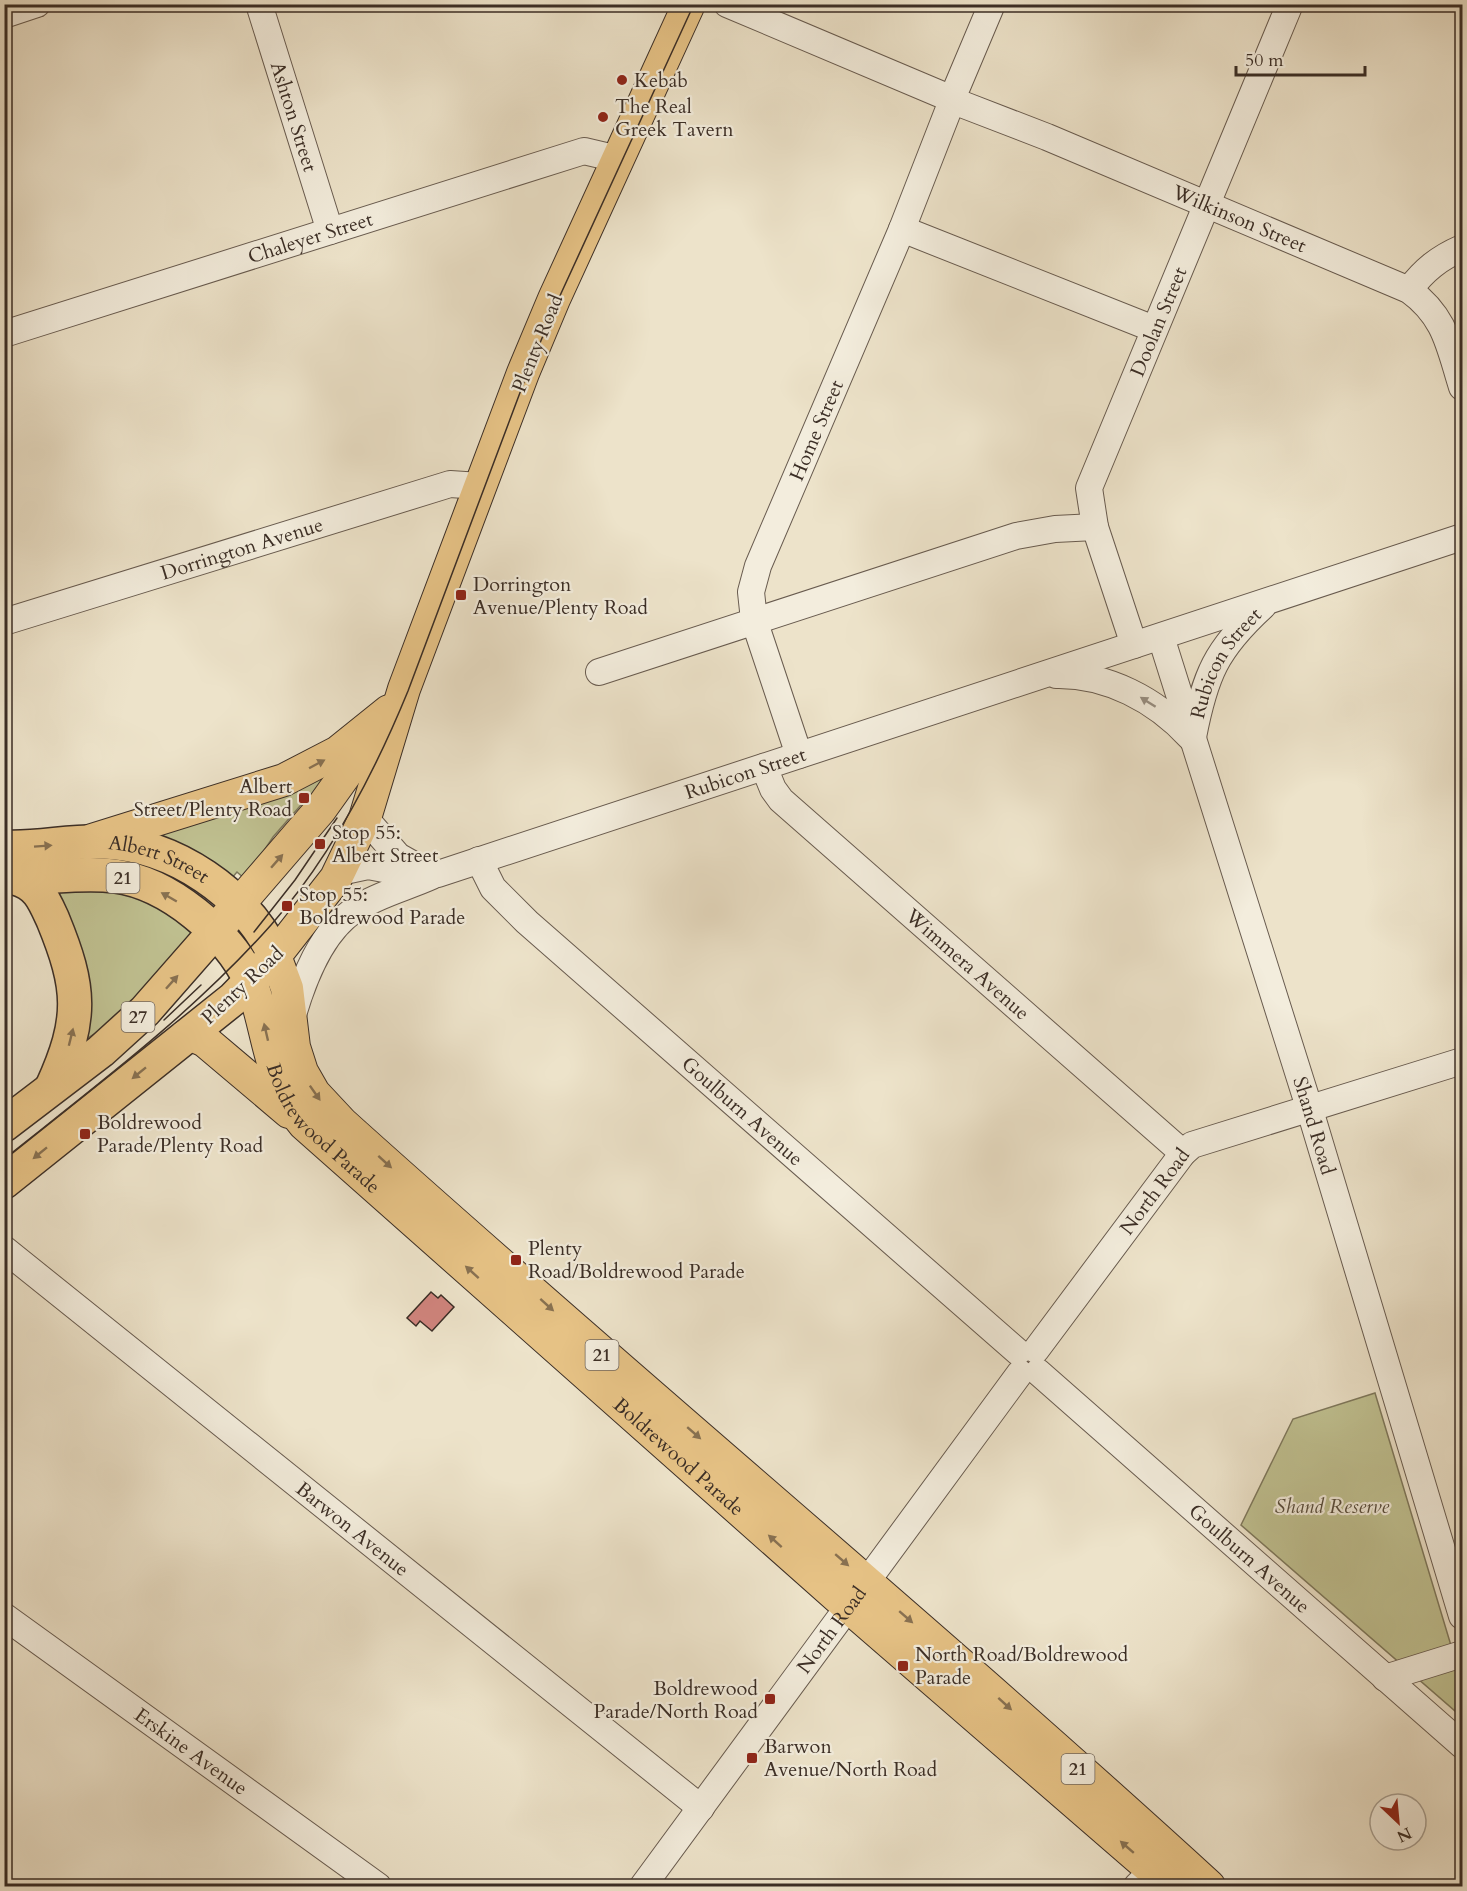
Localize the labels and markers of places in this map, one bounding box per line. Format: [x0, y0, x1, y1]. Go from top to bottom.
place label: Kebab [634, 67, 688, 94]
marker: Kebab [615, 73, 629, 87]
place label: The Real Greek Tavern [615, 93, 734, 143]
marker: The Real Greek Tavern [596, 110, 610, 124]
place label: Dorrington Avenue/Plenty Road [473, 571, 648, 621]
marker: Dorrington Avenue/Plenty Road [454, 588, 468, 602]
place label: Albert Street/Plenty Road [134, 773, 293, 823]
marker: Albert Street/Plenty Road [297, 791, 311, 805]
place label: Stop 55: Albert Street [332, 819, 439, 869]
marker: Stop 55: Albert Street [313, 837, 327, 851]
place label: Stop 55: Boldrewood Parade [299, 881, 465, 931]
marker: Stop 55: Boldrewood Parade [280, 899, 294, 913]
place label: Boldrewood Parade/Plenty Road [97, 1109, 264, 1159]
marker: Boldrewood Parade/Plenty Road [78, 1127, 92, 1141]
place label: Plenty Road/Boldrewood Parade [528, 1235, 745, 1285]
marker: Plenty Road/Boldrewood Parade [509, 1253, 523, 1267]
place label: North Road/Boldrewood Parade [915, 1641, 1128, 1691]
marker: North Road/Boldrewood Parade [896, 1659, 910, 1673]
place label: Boldrewood Parade/North Road [594, 1675, 758, 1725]
marker: Boldrewood Parade/North Road [763, 1692, 777, 1706]
place label: Barwon Avenue/North Road [764, 1733, 937, 1783]
marker: Barwon Avenue/North Road [745, 1751, 759, 1765]

